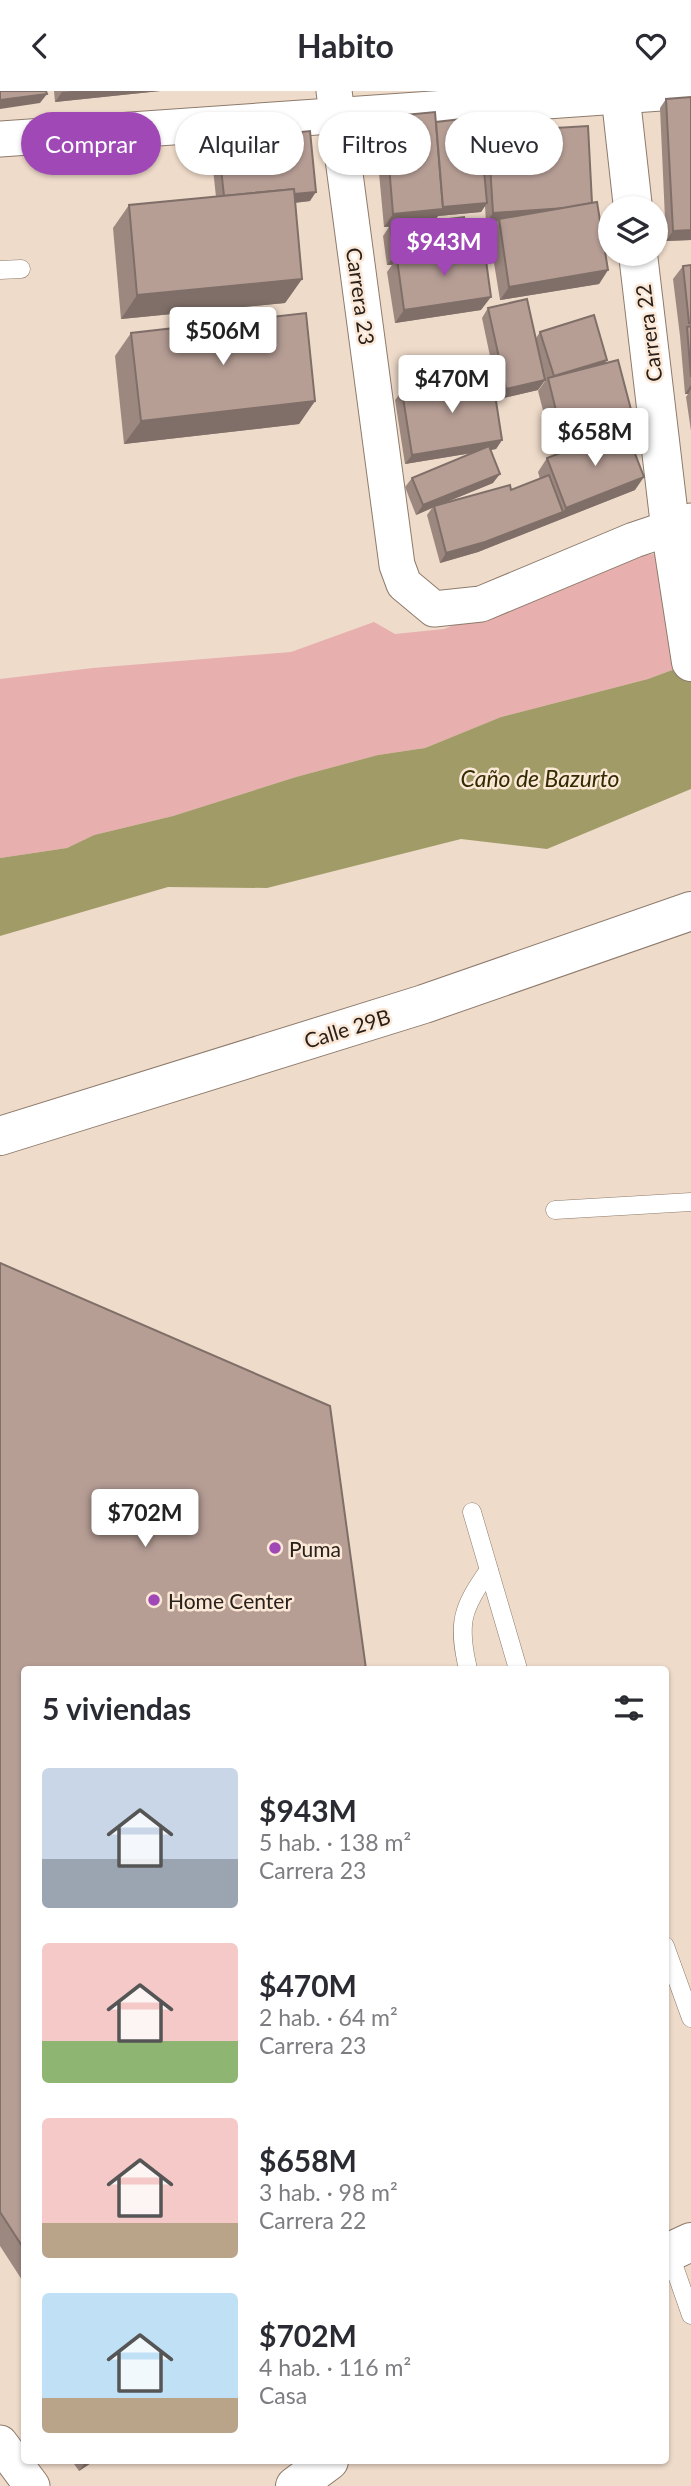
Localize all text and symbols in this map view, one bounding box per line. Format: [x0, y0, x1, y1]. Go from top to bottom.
text: Habito [297, 26, 394, 65]
icon: back [21, 27, 59, 65]
icon: heart [632, 27, 670, 65]
chip: Comprar [21, 112, 161, 175]
chip: Alquilar [175, 112, 304, 175]
chip: Filtros [318, 112, 431, 175]
chip: Nuevo [445, 112, 563, 175]
map controls [598, 196, 668, 266]
button: layers [598, 196, 668, 266]
pin: $943M [395, 219, 493, 278]
text: $943M [406, 227, 482, 255]
street label: Carrera 23 [342, 246, 380, 346]
street label: Carrera 22 [630, 283, 666, 383]
pin: $506M [174, 307, 272, 367]
text: $506M [185, 316, 261, 344]
pin: $470M [403, 355, 501, 415]
text: $470M [414, 364, 490, 392]
pin: $658M [546, 409, 644, 468]
text: $658M [557, 417, 633, 445]
water label: Caño de Bazurto [460, 764, 620, 792]
street label: Calle 29B [301, 1003, 393, 1053]
pin: $702M [96, 1489, 194, 1549]
text: $702M [107, 1498, 183, 1526]
place label: Puma [289, 1536, 341, 1561]
marker: Puma [267, 1540, 283, 1556]
place label: Home Center [168, 1588, 292, 1613]
marker: Home Center [146, 1592, 162, 1608]
icon: filters [610, 1689, 648, 1727]
text: 5 viviendas [42, 1690, 191, 1726]
text: $943M [259, 1792, 357, 1828]
icon: home [98, 1796, 182, 1880]
text: 5 hab. · 138 m² [259, 1828, 411, 1856]
text: Carrera 23 [259, 1856, 366, 1884]
text: $470M [259, 1967, 357, 2003]
icon: home [98, 1971, 182, 2055]
text: 2 hab. · 64 m² [259, 2003, 398, 2031]
text: Carrera 23 [259, 2031, 366, 2059]
text: $658M [259, 2142, 357, 2178]
icon: home [98, 2146, 182, 2230]
text: 3 hab. · 98 m² [259, 2178, 398, 2206]
text: Carrera 22 [259, 2206, 366, 2234]
text: $702M [259, 2317, 357, 2353]
icon: home [98, 2321, 182, 2405]
text: 4 hab. · 116 m² [259, 2353, 411, 2381]
text: Casa [259, 2381, 307, 2409]

